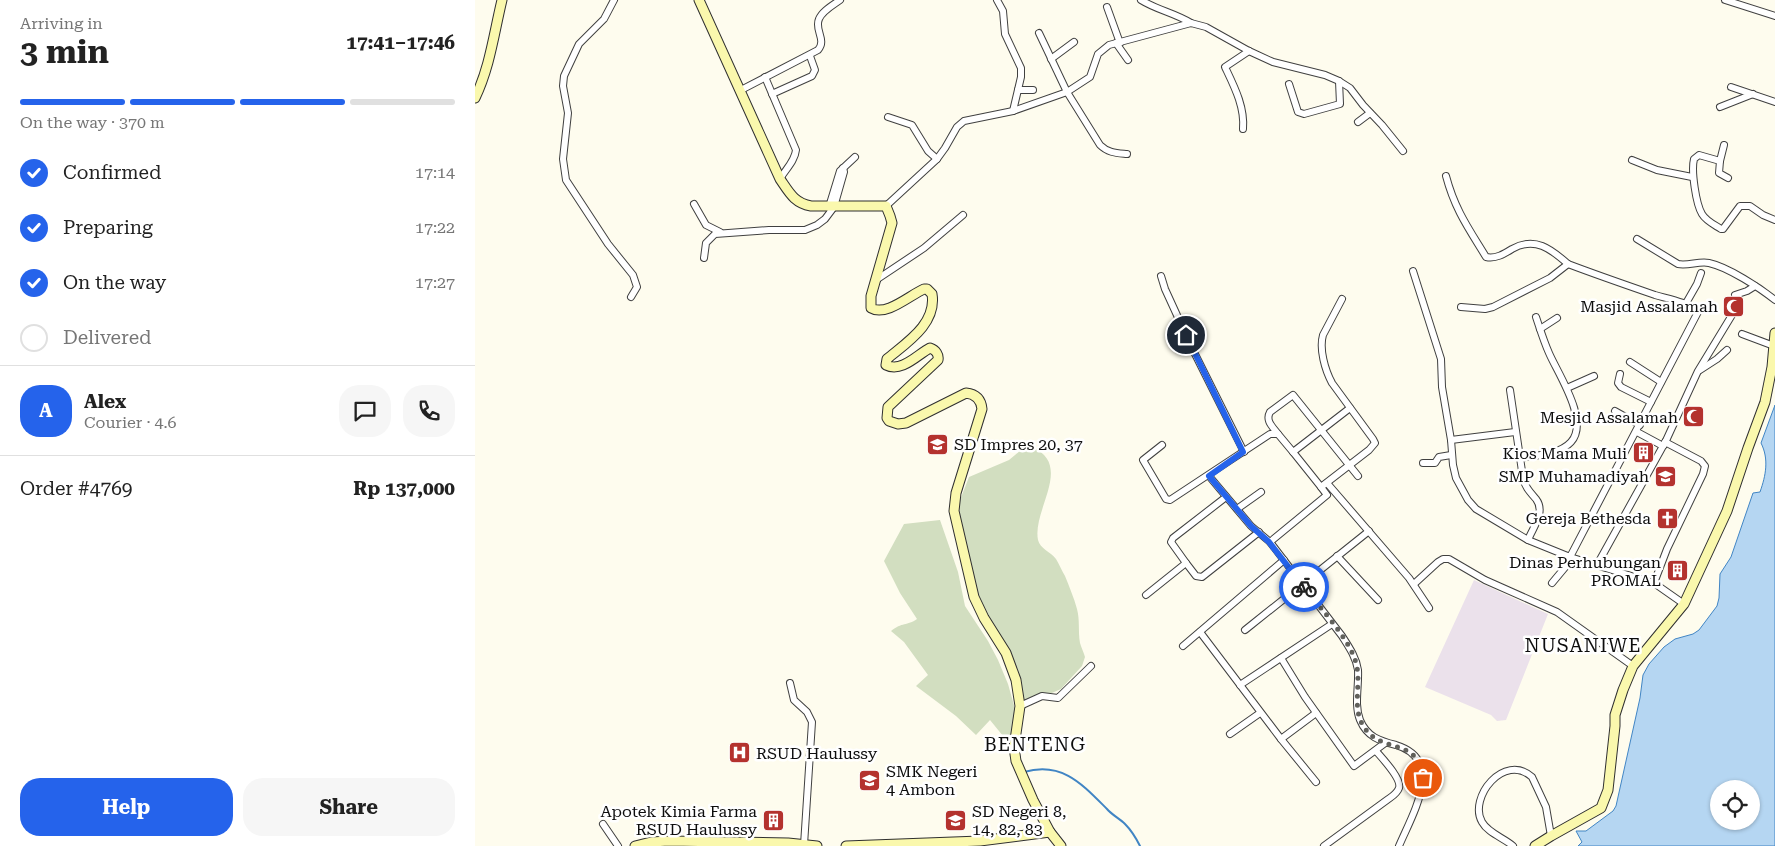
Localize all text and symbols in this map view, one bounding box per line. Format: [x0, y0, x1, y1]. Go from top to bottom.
text: Arriving in [20, 14, 103, 33]
text: 17:41–17:46 [346, 31, 455, 54]
text: 3 min [20, 33, 109, 71]
text: On the way · 370 m [20, 113, 165, 132]
icon: check [20, 159, 48, 187]
text: Confirmed [63, 161, 161, 184]
text: 17:14 [415, 163, 455, 182]
icon: check [20, 214, 48, 242]
text: Preparing [63, 216, 153, 239]
text: 17:22 [415, 218, 455, 237]
icon: check [20, 269, 48, 297]
text: On the way [63, 271, 166, 294]
text: 17:27 [415, 273, 455, 292]
mosque icon: Masjid Assalamah [1722, 294, 1746, 318]
place label: Masjid Assalamah [1580, 297, 1718, 316]
pin [1165, 314, 1207, 356]
icon: home [1172, 321, 1200, 349]
text: Delivered [63, 326, 151, 349]
button: chat [339, 385, 391, 437]
button: phone [403, 385, 455, 437]
text: Alex [84, 390, 126, 413]
text: A [39, 399, 53, 422]
mosque icon: Mesjid Assalamah [1682, 405, 1706, 429]
place label: Mesjid Assalamah [1540, 408, 1678, 427]
text: Courier · 4.6 [84, 413, 177, 432]
school or university icon: SD Impres 20, 37 [926, 432, 950, 456]
place label: SD Impres 20, 37 [954, 435, 1083, 454]
building icon: Kios Mama Muli [1631, 441, 1655, 465]
place label: Kios Mama Muli [1503, 444, 1627, 463]
school or university icon: SMP Muhamadiyah [1653, 464, 1677, 488]
place label: SMP Muhamadiyah [1499, 467, 1649, 486]
text: Order #4769 [20, 477, 132, 500]
text: Rp 137,000 [353, 477, 455, 500]
church icon: Gereja Bethesda [1655, 506, 1679, 530]
place label: Gereja Bethesda [1526, 509, 1651, 528]
place label: Dinas Perhubungan PROMAL [1509, 553, 1661, 590]
building icon: Dinas Perhubungan PROMAL [1665, 559, 1689, 583]
courier [1279, 562, 1329, 612]
icon: bike [1290, 573, 1318, 601]
district label: NUSANIWE [1525, 634, 1641, 657]
district label: BENTENG [984, 733, 1086, 756]
hospital icon: RSUD Haulussy [728, 741, 752, 765]
place label: RSUD Haulussy [756, 744, 878, 763]
pin [1402, 757, 1444, 799]
place label: SMK Negeri 4 Ambon [886, 762, 977, 799]
icon: bag [1409, 764, 1437, 792]
school or university icon: SMK Negeri 4 Ambon [858, 768, 882, 792]
button: Help [20, 778, 233, 836]
button: Share [243, 778, 455, 836]
map controls [1710, 780, 1760, 830]
button: locate [1710, 780, 1760, 830]
place label: Apotek Kimia Farma RSUD Haulussy [601, 802, 758, 839]
place label: SD Negeri 8, 14, 82, 83 [972, 802, 1066, 839]
building icon: Apotek Kimia Farma RSUD Haulussy [761, 808, 785, 832]
school or university icon: SD Negeri 8, 14, 82, 83 [944, 808, 968, 832]

